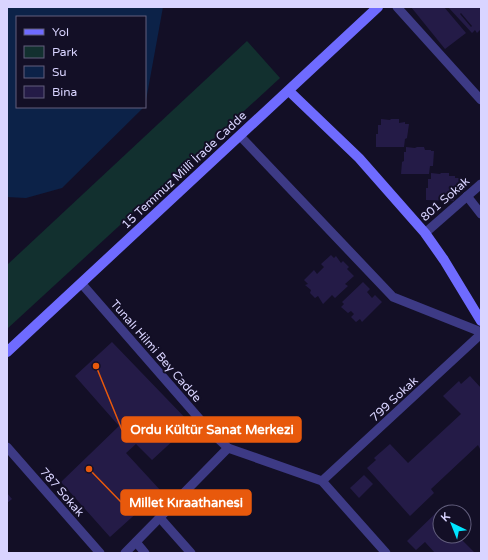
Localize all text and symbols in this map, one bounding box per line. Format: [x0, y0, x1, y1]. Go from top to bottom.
legend [16, 16, 146, 108]
text: Yol [52, 25, 69, 39]
text: Park [52, 45, 78, 59]
text: Su [52, 65, 67, 79]
text: Bina [52, 85, 77, 99]
street label: 15 Temmuz Millî İrade Cadde [119, 108, 249, 232]
street label: 801 Sokak [418, 174, 473, 224]
street label: Tunalı Hilmi Bey Cadde [108, 297, 204, 405]
street label: 799 Sokak [367, 373, 421, 425]
callout: Ordu Kültür Sanat Merkezi [122, 417, 301, 442]
text: Ordu Kültür Sanat Merkezi [130, 422, 294, 438]
street label: 787 Sokak [37, 465, 87, 520]
callout: Millet Kıraathanesi [121, 490, 251, 515]
text: Millet Kıraathanesi [129, 495, 243, 511]
north arrow [432, 504, 472, 544]
text: K [438, 509, 453, 524]

